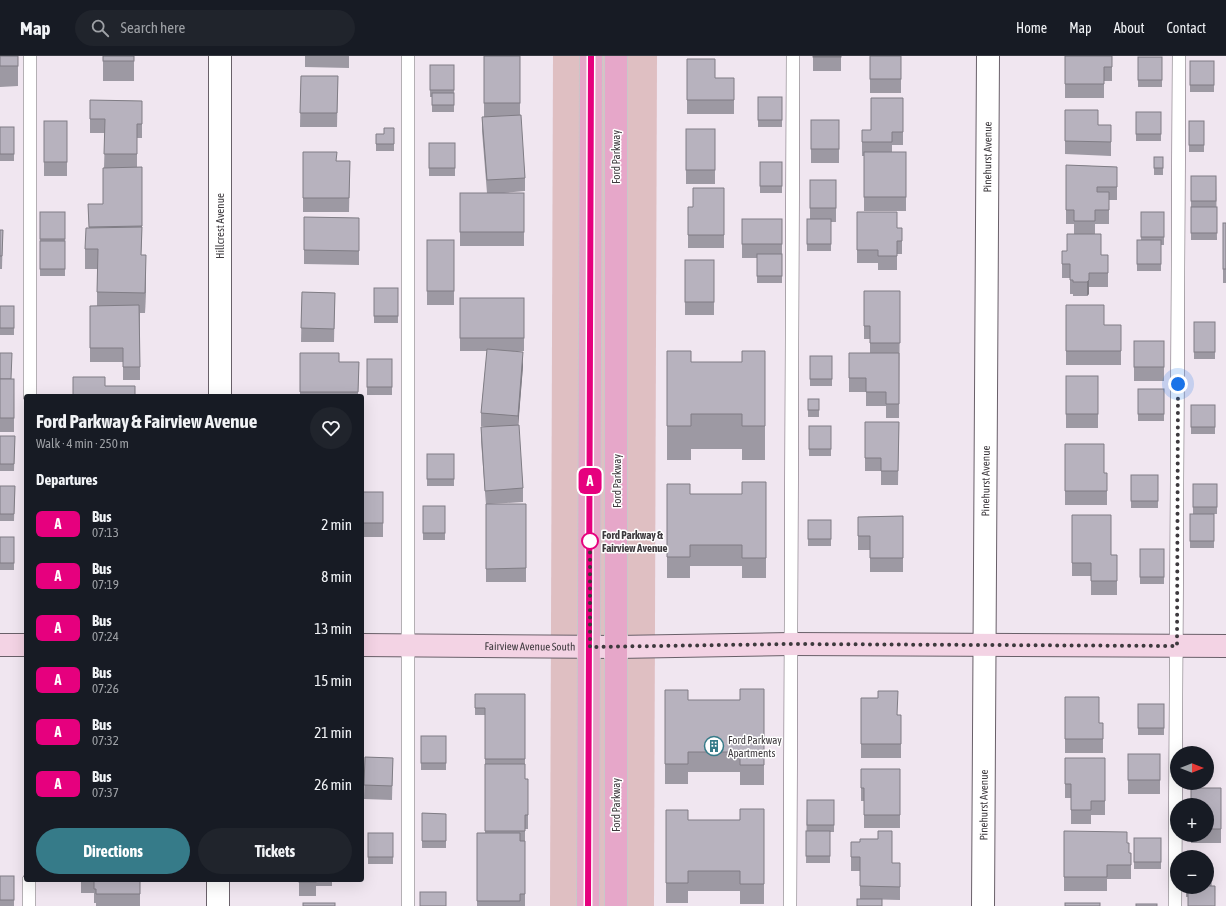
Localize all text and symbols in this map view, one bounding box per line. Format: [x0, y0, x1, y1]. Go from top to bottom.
search box [75, 10, 355, 46]
text: Map [20, 17, 51, 39]
icon: search [89, 17, 111, 39]
text: Search here [121, 19, 185, 36]
text: Home [1016, 20, 1047, 36]
text: Map [1069, 20, 1092, 36]
text: About [1114, 20, 1145, 36]
text: Contact [1167, 20, 1206, 36]
street label: Pinehurst Avenue [981, 121, 994, 193]
street label: Ford Parkway [610, 130, 622, 184]
street label: Hillcrest Avenue [214, 193, 226, 259]
your location [1168, 374, 1188, 394]
button: heart [310, 407, 352, 449]
text: Ford Parkway & Fairview Avenue [36, 410, 257, 432]
text: Walk · 4 min · 250 m [36, 436, 129, 451]
street label: Pinehurst Avenue [979, 445, 992, 517]
street label: Ford Parkway [611, 454, 623, 508]
line badge: A [577, 468, 603, 494]
text: Departures [36, 471, 98, 488]
text: A [587, 473, 593, 489]
text: Bus [92, 508, 112, 525]
text: A [55, 516, 61, 532]
text: 2 min [321, 516, 352, 533]
text: 07:13 [92, 525, 119, 540]
place label: Ford Parkway & Fairview Avenue [602, 529, 668, 554]
marker: Ford Parkway & Fairview Avenue [581, 532, 599, 550]
text: Bus [92, 560, 112, 577]
text: A [55, 568, 61, 584]
text: 8 min [321, 568, 352, 585]
text: 07:19 [92, 577, 119, 592]
text: Bus [92, 612, 112, 629]
text: A [55, 620, 61, 636]
text: 13 min [314, 620, 352, 637]
text: 07:24 [92, 629, 119, 644]
street label: Fairview Avenue South [485, 640, 575, 653]
text: Bus [92, 664, 112, 681]
text: A [55, 672, 61, 688]
text: 15 min [314, 672, 352, 689]
text: 07:26 [92, 681, 119, 696]
text: Bus [92, 716, 112, 733]
text: A [55, 724, 61, 740]
text: 21 min [314, 724, 352, 741]
text: 07:32 [92, 733, 119, 748]
place label: Ford Parkway Apartments [728, 734, 782, 759]
building icon: Ford Parkway Apartments [703, 735, 725, 757]
north arrow [1170, 746, 1214, 790]
map controls [1170, 746, 1214, 894]
text: Bus [92, 768, 112, 785]
street label: Pinehurst Avenue [977, 769, 990, 841]
text: A [55, 776, 61, 792]
text: 26 min [314, 776, 352, 793]
street label: Ford Parkway [610, 778, 622, 832]
text: 07:37 [92, 785, 119, 800]
button: + [1170, 798, 1214, 842]
button: Directions [36, 828, 190, 874]
button: Tickets [198, 828, 352, 874]
button: − [1170, 850, 1214, 894]

